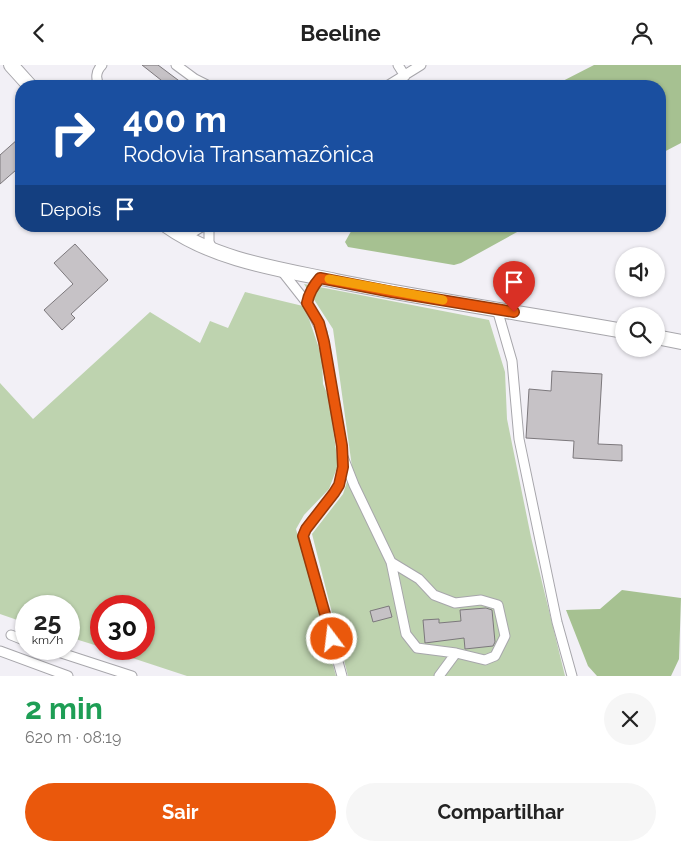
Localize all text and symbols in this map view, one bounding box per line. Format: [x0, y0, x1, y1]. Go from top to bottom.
icon: back [25, 19, 53, 47]
icon: person [628, 19, 656, 47]
text: Beeline [300, 20, 381, 46]
text: 400 m [123, 99, 227, 140]
icon: right [40, 100, 105, 165]
text: Rodovia Transamazônica [123, 141, 374, 167]
icon: arrive [111, 195, 139, 223]
text: Depois [40, 198, 101, 220]
map controls [615, 247, 665, 357]
button: sound [615, 247, 665, 297]
pin [493, 261, 535, 312]
icon: arrive [500, 268, 528, 296]
button: search [615, 307, 665, 357]
speed limit sign: 30 [90, 595, 155, 660]
text: 25 [34, 606, 61, 636]
position arrow [305, 612, 357, 664]
text: km/h [32, 633, 63, 647]
text: 2 min [25, 691, 103, 726]
button: close [604, 693, 656, 745]
text: 620 m · 08:19 [25, 728, 121, 747]
button: Sair [25, 783, 336, 841]
button: Compartilhar [346, 783, 656, 841]

